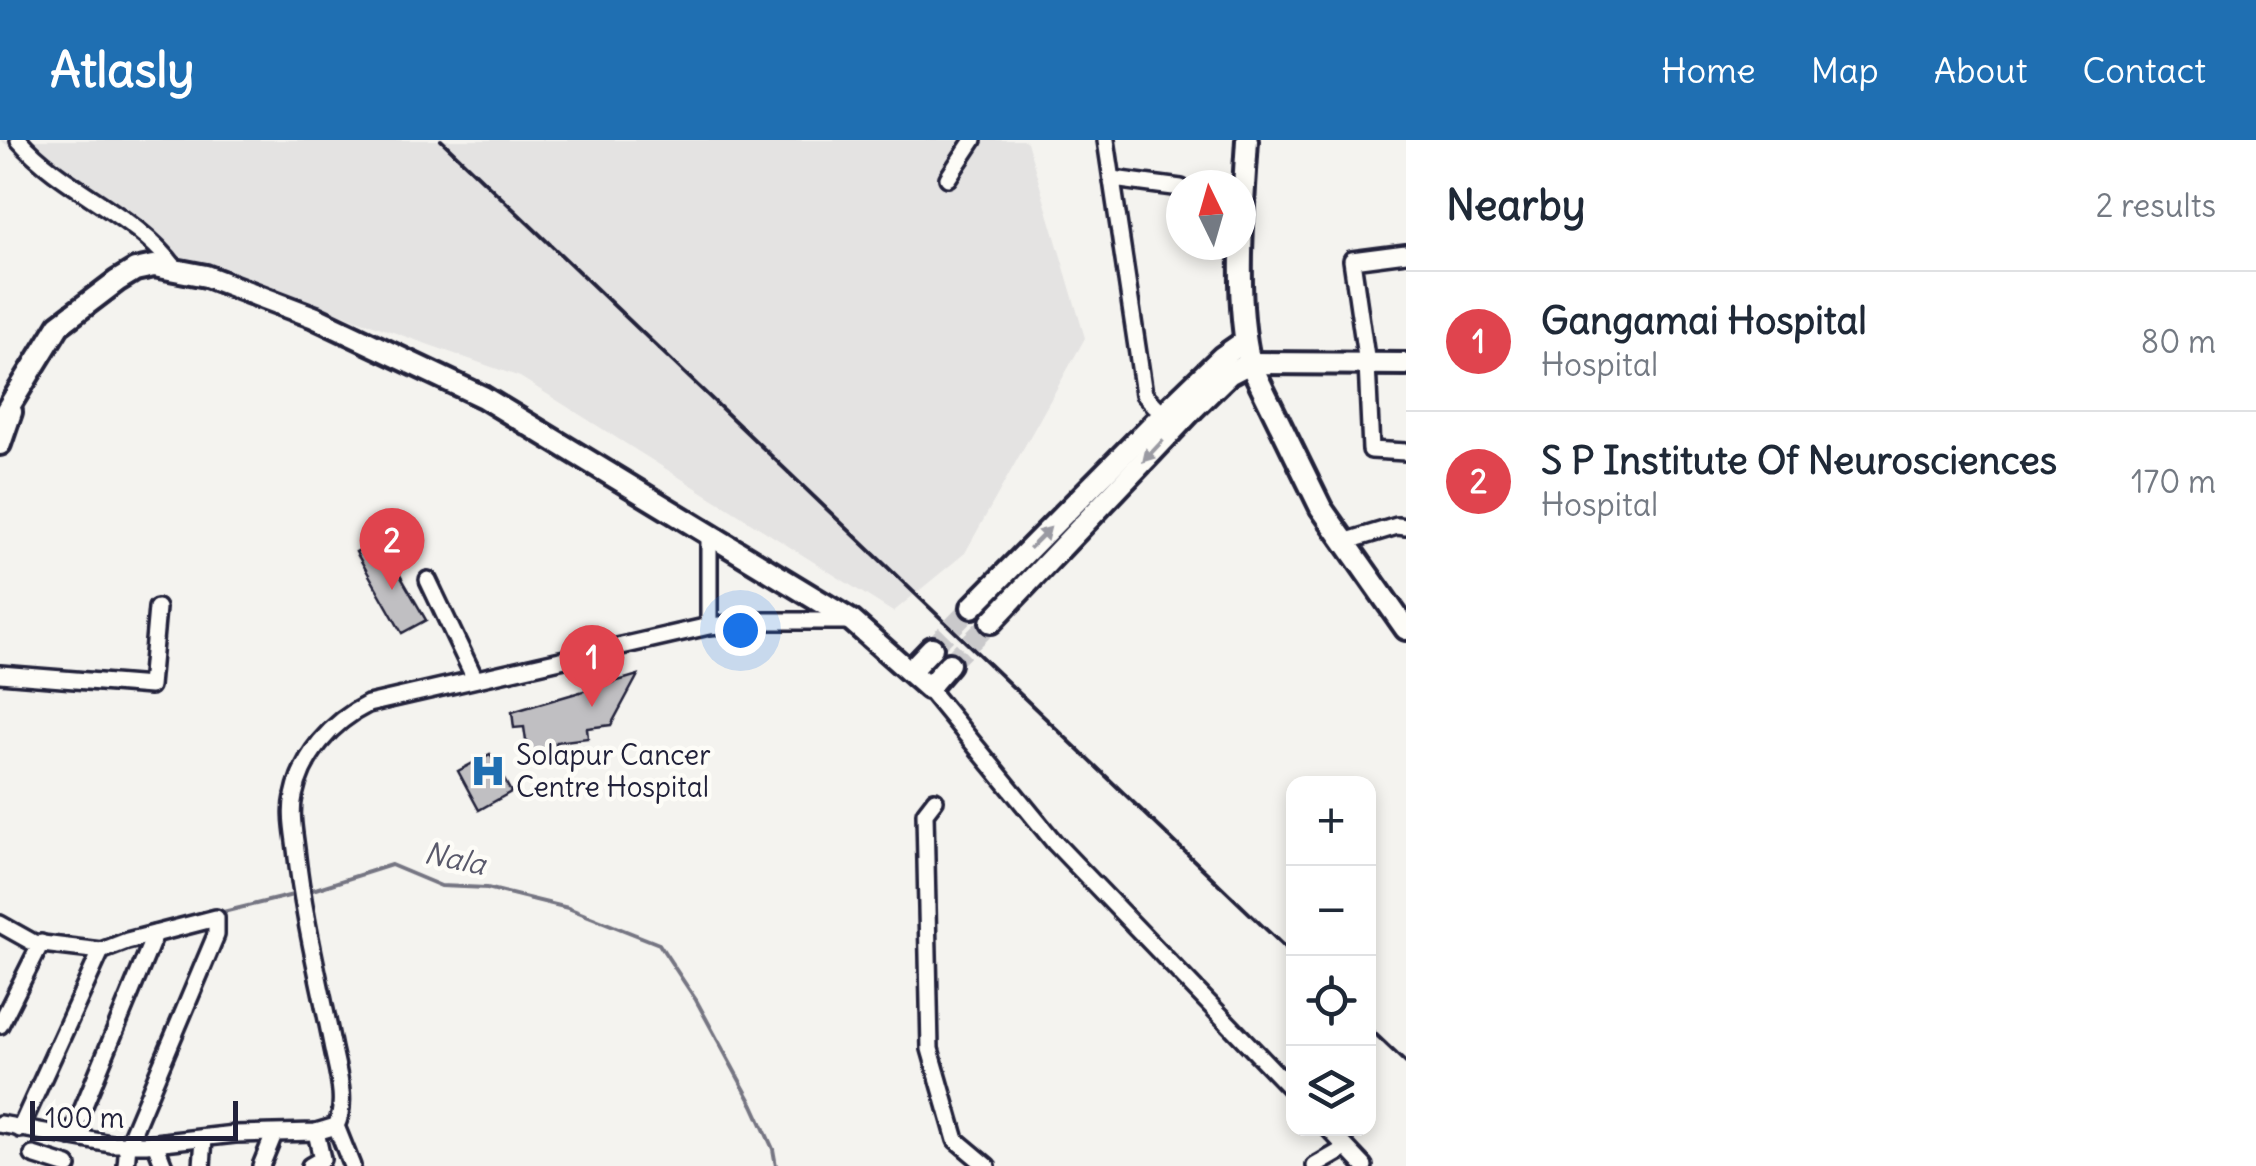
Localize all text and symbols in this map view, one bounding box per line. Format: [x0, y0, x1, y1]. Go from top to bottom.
text: Atlasly [50, 40, 195, 100]
text: Home [1661, 48, 1756, 92]
text: Map [1811, 48, 1879, 92]
text: About [1934, 48, 2027, 92]
text: Contact [2082, 48, 2206, 92]
north arrow [1166, 170, 1256, 260]
text: Nearby [1446, 179, 1585, 231]
text: 2 results [2096, 185, 2216, 226]
text: Gangamai Hospital [1541, 297, 1867, 344]
text: 1 [1472, 321, 1485, 362]
text: 80 m [2141, 321, 2216, 362]
text: Hospital [1541, 344, 1658, 385]
text: S P Institute Of Neurosciences [1541, 437, 2057, 484]
one-way arrow [1142, 439, 1165, 463]
text: 2 [1470, 461, 1487, 502]
text: 170 m [2131, 461, 2216, 502]
text: Hospital [1541, 484, 1658, 525]
pin: 2 [360, 508, 424, 590]
one-way arrow [1028, 526, 1052, 550]
your location [715, 605, 766, 656]
pin: 1 [560, 624, 624, 707]
place label: Solapur Cancer Centre Hospital [516, 737, 711, 805]
hospital icon: Solapur Cancer Centre Hospital [469, 752, 507, 790]
map controls [1286, 776, 1376, 1136]
button: + [1286, 776, 1376, 866]
water label: Nala [421, 833, 491, 883]
button: − [1286, 866, 1376, 956]
button: locate [1286, 956, 1376, 1046]
button: layers [1286, 1046, 1376, 1136]
scale bar [30, 1096, 238, 1140]
text: 100 m [45, 1100, 124, 1136]

